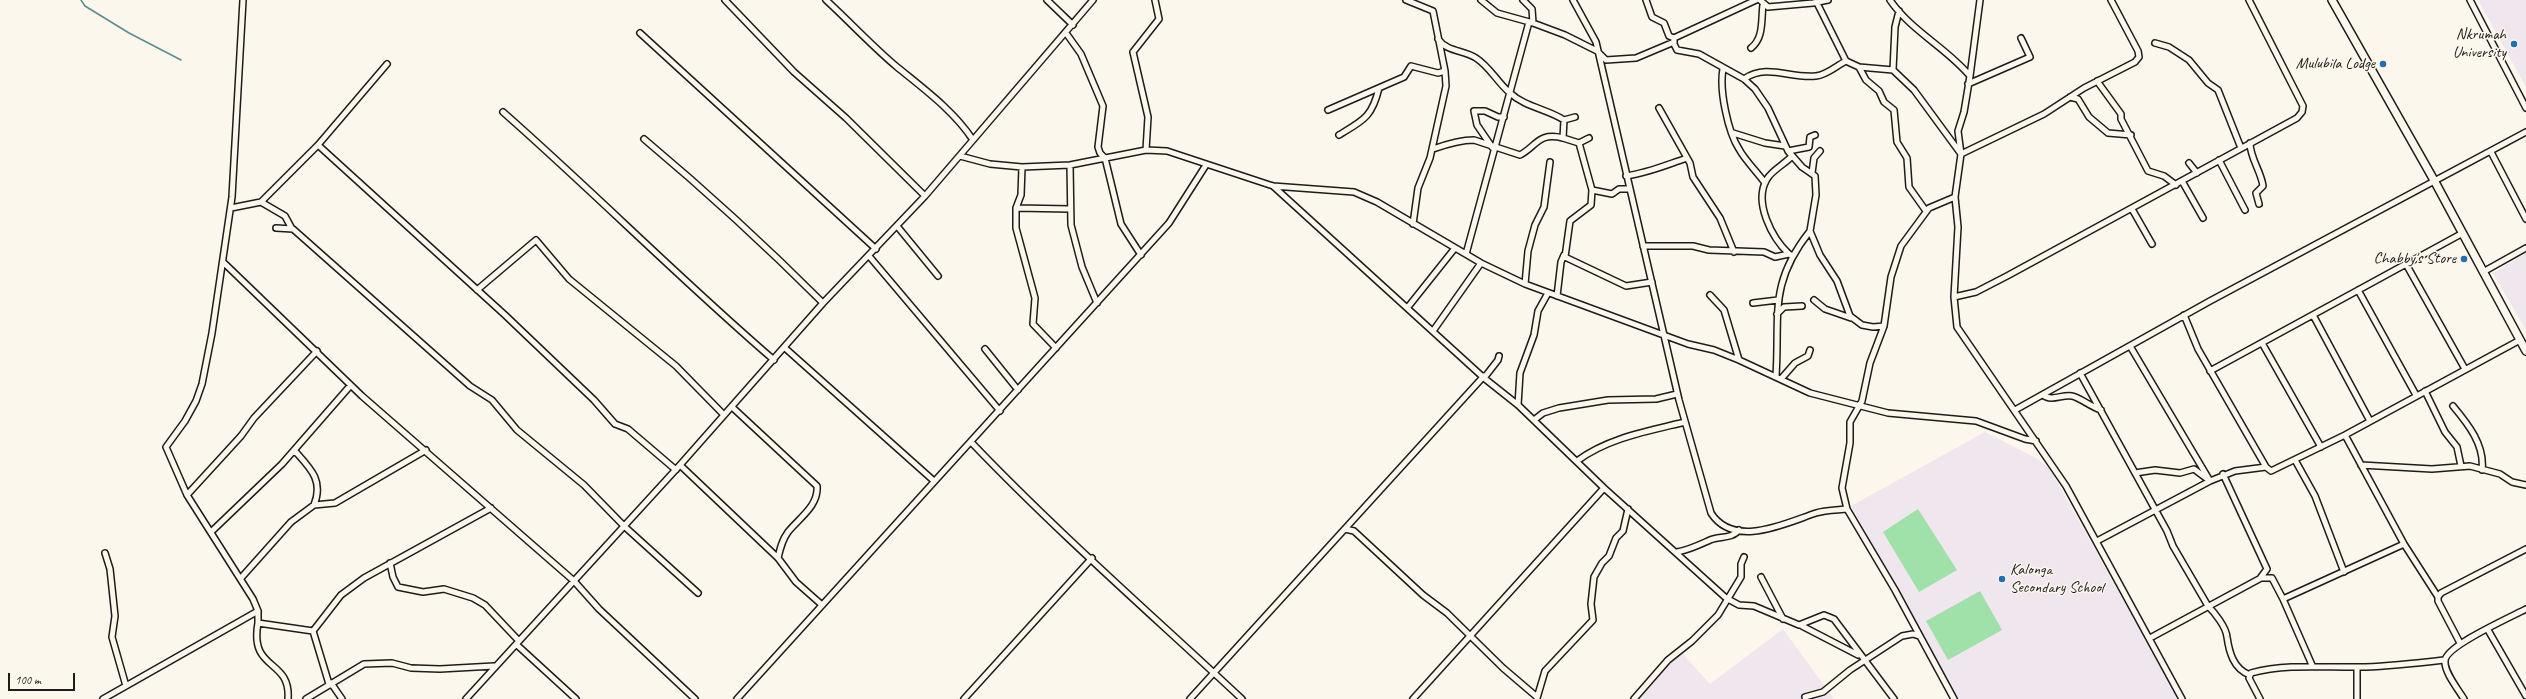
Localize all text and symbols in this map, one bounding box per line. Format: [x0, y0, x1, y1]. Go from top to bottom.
place label: Nkrumah University [2453, 25, 2506, 63]
marker: Nkrumah University [2509, 39, 2519, 49]
place label: Mulubila Lodge [2296, 54, 2375, 74]
marker: Mulubila Lodge [2378, 59, 2388, 69]
place label: Chabby's Store [2373, 249, 2456, 269]
marker: Chabby's Store [2459, 254, 2469, 264]
place label: Kalonga Secondary School [2010, 560, 2104, 598]
marker: Kalonga Secondary School [1997, 574, 2007, 584]
scale bar [10, 665, 77, 691]
text: 100 m [15, 672, 41, 688]

